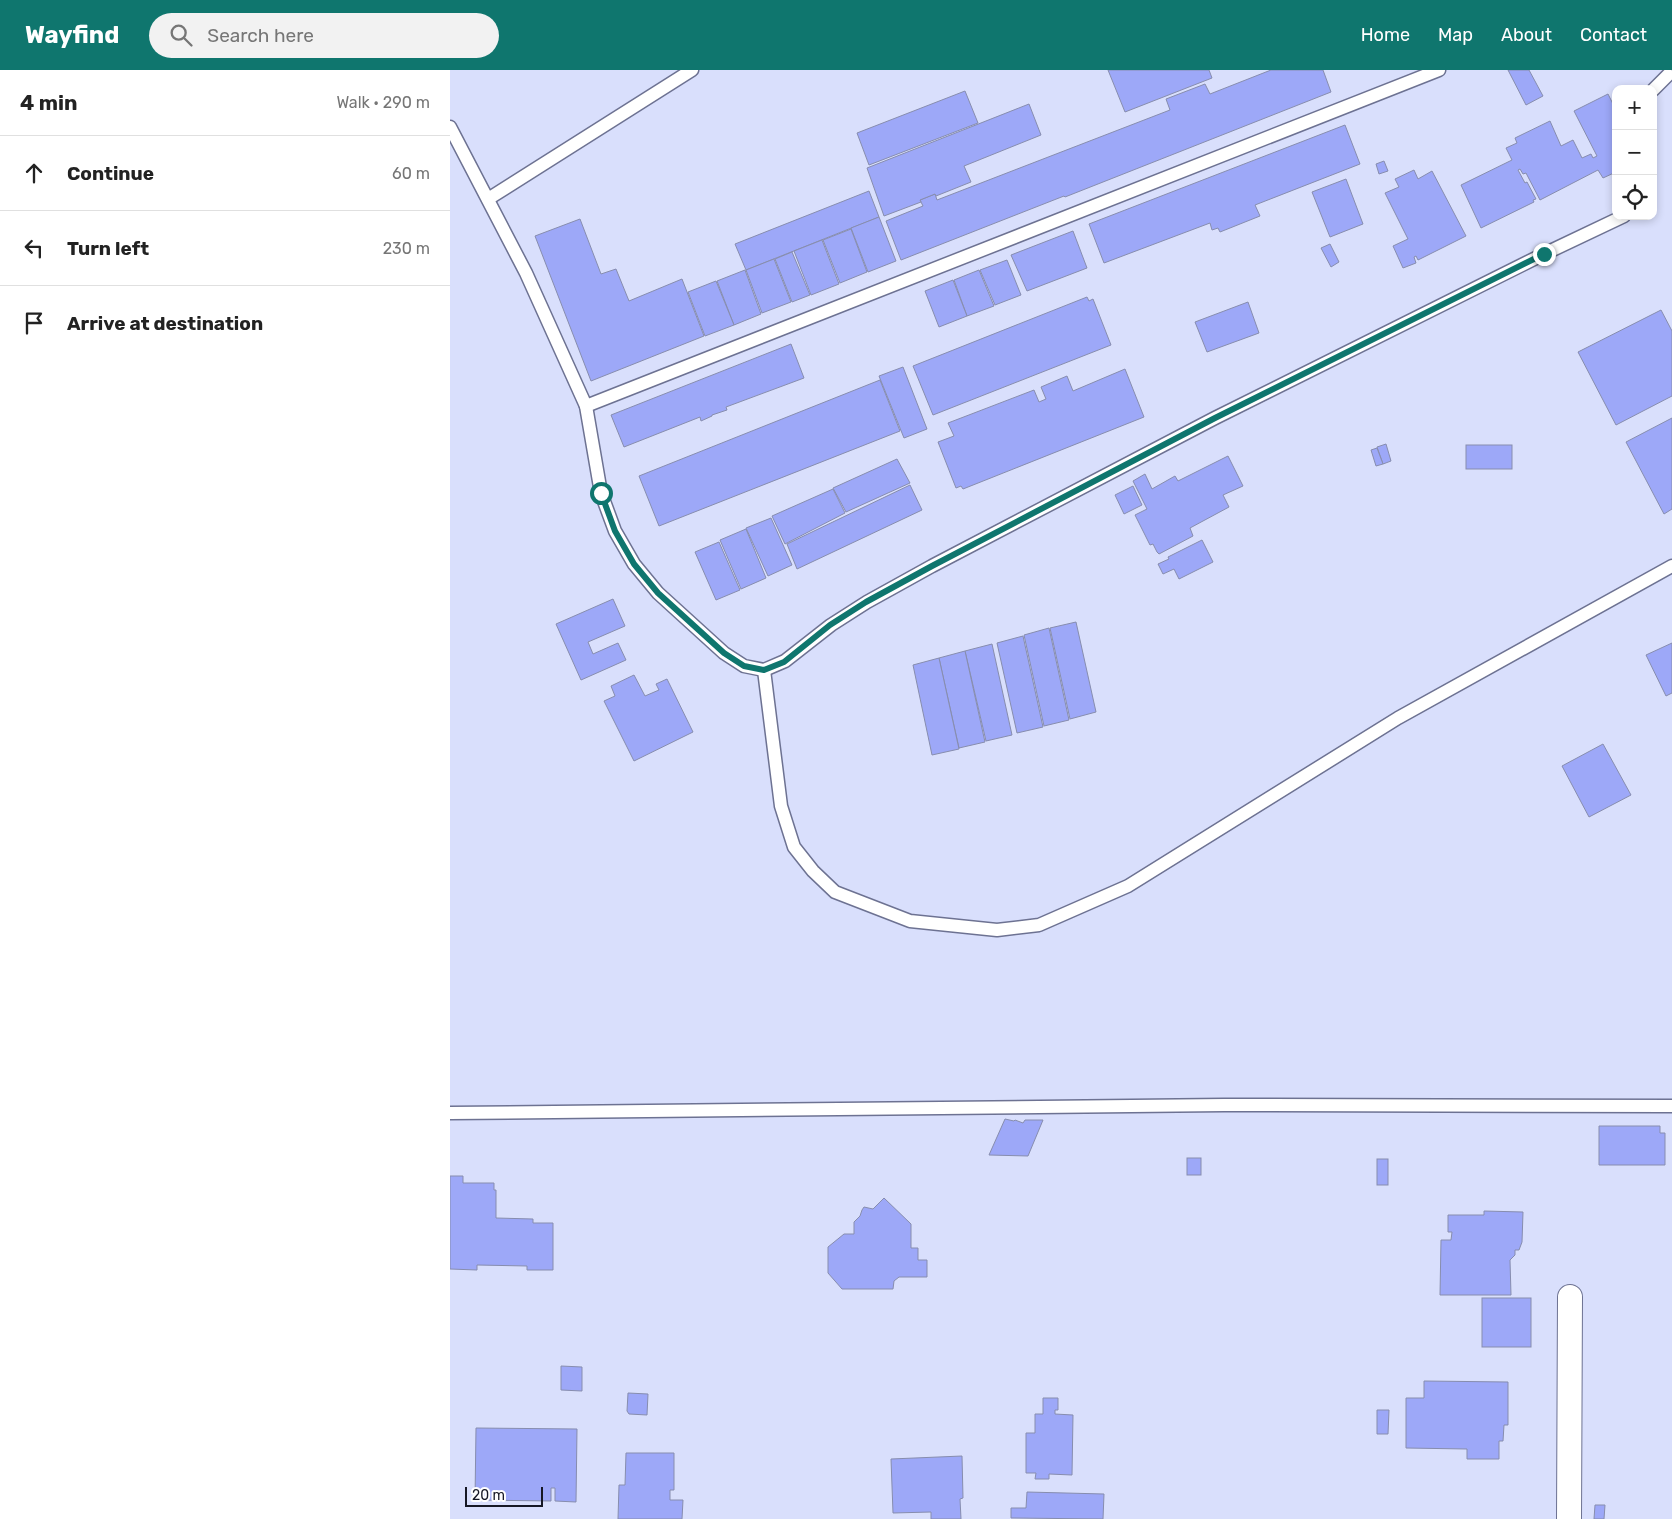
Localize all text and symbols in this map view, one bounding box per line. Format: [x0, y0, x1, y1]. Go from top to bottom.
search box [149, 13, 499, 58]
text: Wayfind [25, 21, 119, 49]
icon: search [167, 21, 195, 49]
text: Search here [207, 24, 314, 47]
text: Home [1361, 24, 1410, 46]
text: Map [1438, 24, 1473, 46]
text: About [1501, 24, 1552, 46]
text: Contact [1580, 24, 1647, 46]
map controls [1612, 85, 1657, 220]
button: + [1612, 85, 1657, 130]
text: 4 min [20, 90, 78, 115]
text: Walk · 290 m [336, 93, 430, 112]
button: − [1612, 130, 1657, 175]
icon: ahead [20, 159, 48, 187]
text: Continue [67, 162, 154, 185]
text: 60 m [392, 164, 430, 183]
button: locate [1612, 175, 1657, 220]
icon: left [20, 234, 48, 262]
text: Turn left [67, 237, 149, 260]
text: 230 m [383, 239, 430, 258]
route end [1533, 243, 1556, 266]
icon: arrive [20, 309, 48, 337]
text: Arrive at destination [67, 312, 263, 335]
route start [590, 482, 613, 505]
scale bar [465, 1484, 542, 1507]
text: 20 m [472, 1487, 505, 1504]

